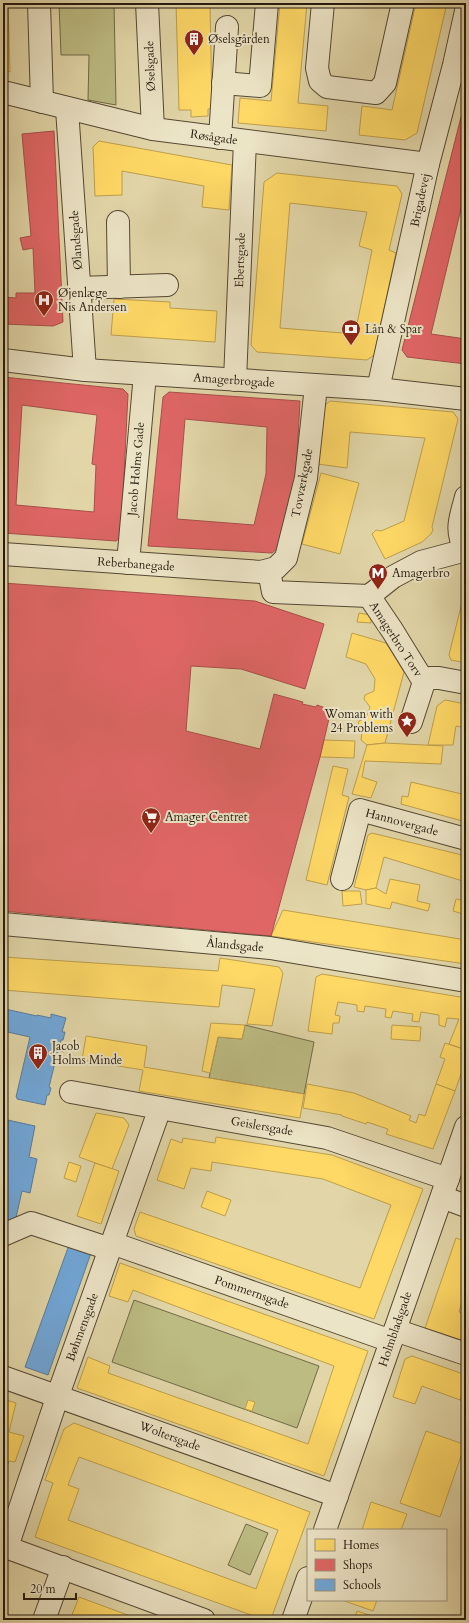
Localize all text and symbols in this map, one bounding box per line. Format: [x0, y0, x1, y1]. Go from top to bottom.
building icon: Øselsgården [183, 28, 205, 56]
place label: Øselsgården [208, 31, 270, 47]
street label: Øselsgade [141, 40, 159, 92]
street label: Røsågade [189, 126, 239, 148]
street label: Brigadevej [407, 172, 433, 228]
street label: Ølandsgade [66, 210, 86, 270]
street label: Ebertsgade [231, 232, 249, 288]
place label: Øjenlæge Nis Andersen [58, 285, 127, 315]
hospital icon: Øjenlæge Nis Andersen [33, 289, 55, 317]
bank icon: Lån & Spar [340, 318, 362, 346]
place label: Lån & Spar [365, 321, 422, 337]
street label: Amagerbrogade [193, 369, 275, 391]
street label: Jacob Holms Gade [124, 421, 148, 519]
street label: Tovværkgade [287, 447, 317, 519]
street label: Reberbanegade [97, 553, 175, 575]
metro station icon: Amagerbro [367, 562, 389, 590]
place label: Amagerbro [392, 565, 450, 581]
street label: Amagerbro Torv [366, 598, 427, 680]
place label: Woman with 24 Problems [324, 706, 393, 736]
place icon: Woman with 24 Problems [396, 710, 418, 738]
street label: Hannovergade [364, 805, 440, 839]
supermarket icon: Amager Centret [140, 806, 162, 834]
place label: Amager Centret [165, 809, 248, 825]
street label: Ålandsgade [206, 934, 265, 955]
place label: Jacob Holms Minde [50, 1038, 122, 1068]
building icon: Jacob Holms Minde [27, 1042, 49, 1070]
street label: Geislersgade [230, 1113, 294, 1139]
street label: Pommernsgade [212, 1272, 292, 1312]
street label: Holmbladsgade [375, 1289, 415, 1369]
street label: Bøhmensgade [62, 1291, 102, 1363]
street label: Woltersgade [136, 1417, 203, 1454]
legend [307, 1529, 447, 1601]
text: Homes [343, 1537, 379, 1553]
text: Shops [343, 1557, 372, 1573]
scale bar [24, 1575, 76, 1601]
text: Schools [343, 1577, 381, 1593]
text: 20 m [30, 1581, 57, 1597]

